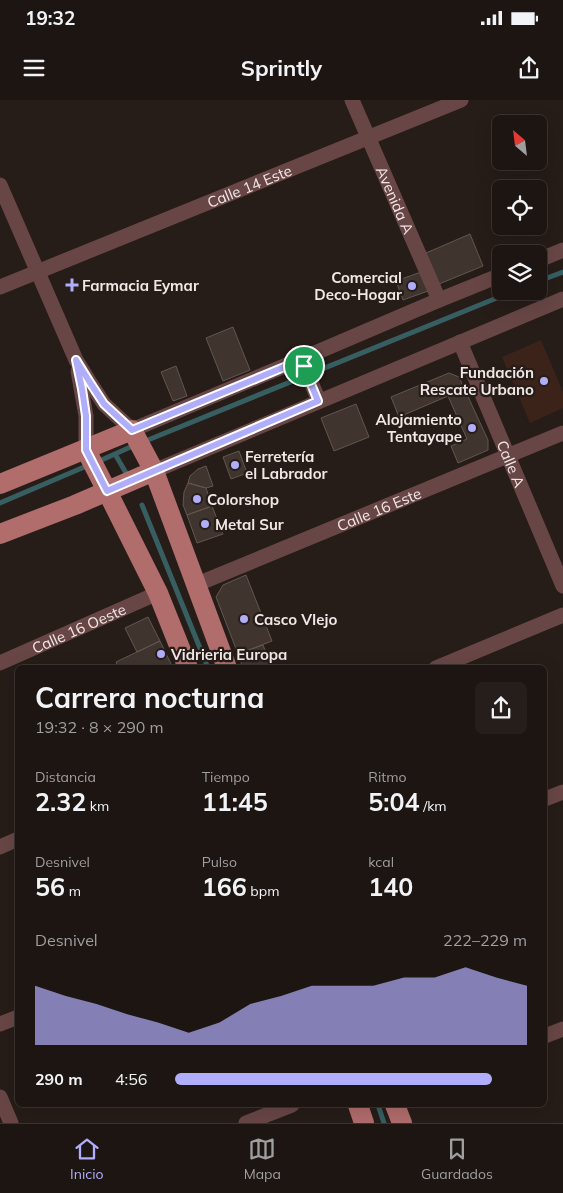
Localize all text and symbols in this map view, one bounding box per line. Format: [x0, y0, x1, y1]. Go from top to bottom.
text: 19:32 [25, 6, 75, 30]
icon: menu [20, 54, 48, 82]
text: Sprintly [241, 54, 322, 82]
icon: share [515, 54, 543, 82]
north arrow [492, 115, 548, 170]
map controls [492, 115, 547, 300]
street label: Calle 14 Este [204, 160, 294, 212]
street label: Avenida A [372, 163, 419, 237]
button: locate [492, 180, 547, 235]
button: layers [492, 245, 547, 300]
place label: Comercial Deco-Hogar [314, 268, 402, 304]
place label: Farmacia Eymar [82, 276, 199, 295]
marker: Farmacia Eymar [66, 279, 78, 291]
marker: Comercial Deco-Hogar [406, 280, 418, 292]
pin [283, 345, 325, 387]
icon: arrive [290, 352, 318, 380]
place label: Fundación Rescate Urbano [420, 363, 534, 399]
marker: Fundación Rescate Urbano [538, 375, 550, 387]
place label: Alojamiento Tentayape [376, 410, 462, 446]
marker: Alojamiento Tentayape [466, 422, 478, 434]
street label: Calle A [493, 437, 530, 490]
place label: Ferretería el Labrador [245, 447, 328, 483]
marker: Ferretería el Labrador [229, 459, 241, 471]
street label: Calle 16 Este [334, 483, 424, 535]
place label: Colorshop [207, 490, 279, 509]
marker: Colorshop [191, 493, 203, 505]
place label: Metal Sur [215, 515, 284, 534]
marker: Metal Sur [199, 518, 211, 530]
street label: Calle 16 Oeste [29, 599, 129, 657]
place label: Casco VIejo [254, 610, 337, 629]
marker: Casco VIejo [238, 613, 250, 625]
place label: Vidrieria Europa [170, 645, 287, 664]
marker: Vidrieria Europa [155, 648, 167, 660]
text: Carrera nocturna [35, 680, 264, 715]
button: share [475, 682, 527, 734]
text: 19:32 · 8 × 290 m [35, 717, 164, 737]
text: Distancia [35, 768, 96, 786]
text: Tiempo [202, 768, 250, 786]
text: Ritmo [368, 768, 407, 786]
text: 2.32 [35, 786, 86, 817]
text: 11:45 [202, 786, 268, 817]
text: 5:04 [368, 786, 420, 817]
text: km [86, 797, 109, 815]
text: /km [420, 797, 447, 815]
text: Desnivel [35, 853, 90, 871]
text: Pulso [202, 853, 237, 871]
text: kcal [368, 853, 394, 871]
text: 56 [35, 871, 65, 902]
text: 166 [202, 871, 247, 902]
text: 140 [368, 871, 413, 902]
text: m [65, 882, 81, 900]
text: bpm [247, 882, 279, 900]
text: Desnivel [35, 930, 98, 950]
text: 222–229 m [443, 930, 527, 950]
text: 290 m [35, 1069, 83, 1089]
text: 4:56 [115, 1069, 147, 1089]
tab: Inicio [70, 1135, 104, 1183]
tab: Mapa [244, 1135, 281, 1183]
tab: Guardados [421, 1135, 493, 1183]

